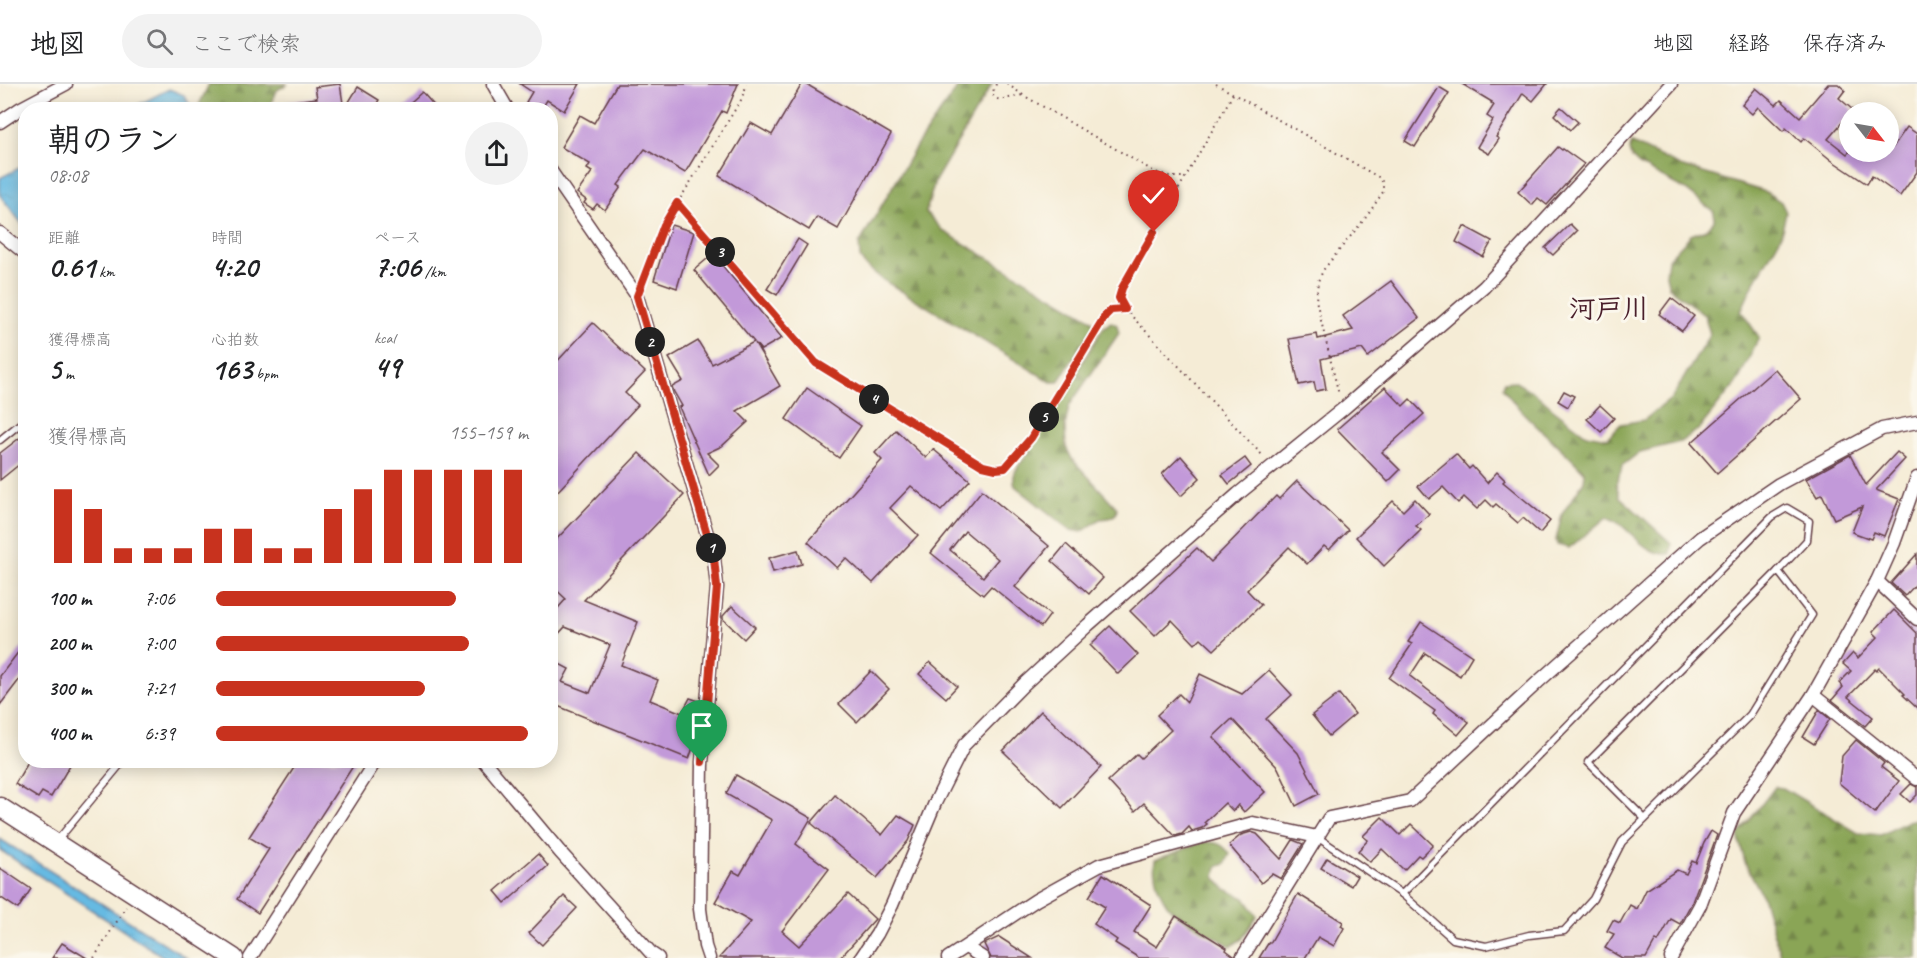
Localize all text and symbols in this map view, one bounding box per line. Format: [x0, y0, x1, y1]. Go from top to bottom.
search box [122, 14, 542, 68]
icon: search [143, 25, 176, 58]
text: 地図 [30, 26, 86, 61]
text: ここで検索 [191, 30, 301, 58]
text: 地図 [1653, 30, 1695, 56]
text: 経路 [1728, 30, 1770, 56]
text: 保存済み [1803, 30, 1887, 56]
north arrow [1839, 102, 1899, 162]
map controls [1839, 102, 1899, 162]
text: 朝のラン [48, 119, 180, 161]
button: share [465, 122, 528, 185]
text: 08:08 [48, 163, 88, 188]
pin [1128, 170, 1179, 232]
icon: check [1137, 179, 1170, 212]
text: 距離 [48, 228, 80, 248]
text: 時間 [211, 228, 243, 248]
text: ペース [374, 228, 421, 248]
pin: 3 [705, 237, 735, 267]
text: 3 [716, 242, 724, 262]
text: 0.61 [48, 248, 95, 286]
text: 4:20 [211, 248, 257, 286]
text: 7:06 [374, 248, 421, 286]
text: km [95, 262, 115, 282]
text: /km [421, 262, 446, 282]
district label: 河戸川 [1569, 292, 1650, 326]
pin: 2 [635, 327, 665, 357]
text: kcal [374, 328, 395, 348]
text: 獲得標高 [48, 330, 112, 350]
text: 心拍数 [211, 330, 259, 350]
text: 2 [646, 332, 654, 352]
text: 49 [374, 348, 401, 386]
text: 5 [48, 350, 61, 388]
text: 163 [211, 350, 252, 388]
text: m [61, 364, 74, 384]
text: bpm [252, 364, 278, 384]
pin: 4 [859, 384, 889, 414]
text: 4 [870, 389, 878, 409]
pin: 5 [1029, 402, 1059, 432]
text: 5 [1041, 407, 1047, 427]
text: 155–159 m [449, 420, 528, 445]
text: 獲得標高 [48, 424, 128, 449]
pin: 1 [696, 533, 726, 563]
text: 1 [707, 538, 715, 558]
text: 100 m [48, 586, 91, 611]
text: 7:06 [144, 586, 175, 611]
text: 200 m [48, 631, 91, 656]
text: 7:00 [144, 631, 175, 656]
text: 300 m [48, 676, 91, 701]
text: 7:21 [144, 676, 175, 701]
pin [676, 700, 727, 762]
icon: arrive [685, 709, 718, 742]
text: 400 m [48, 721, 91, 746]
text: 6:39 [144, 721, 175, 746]

